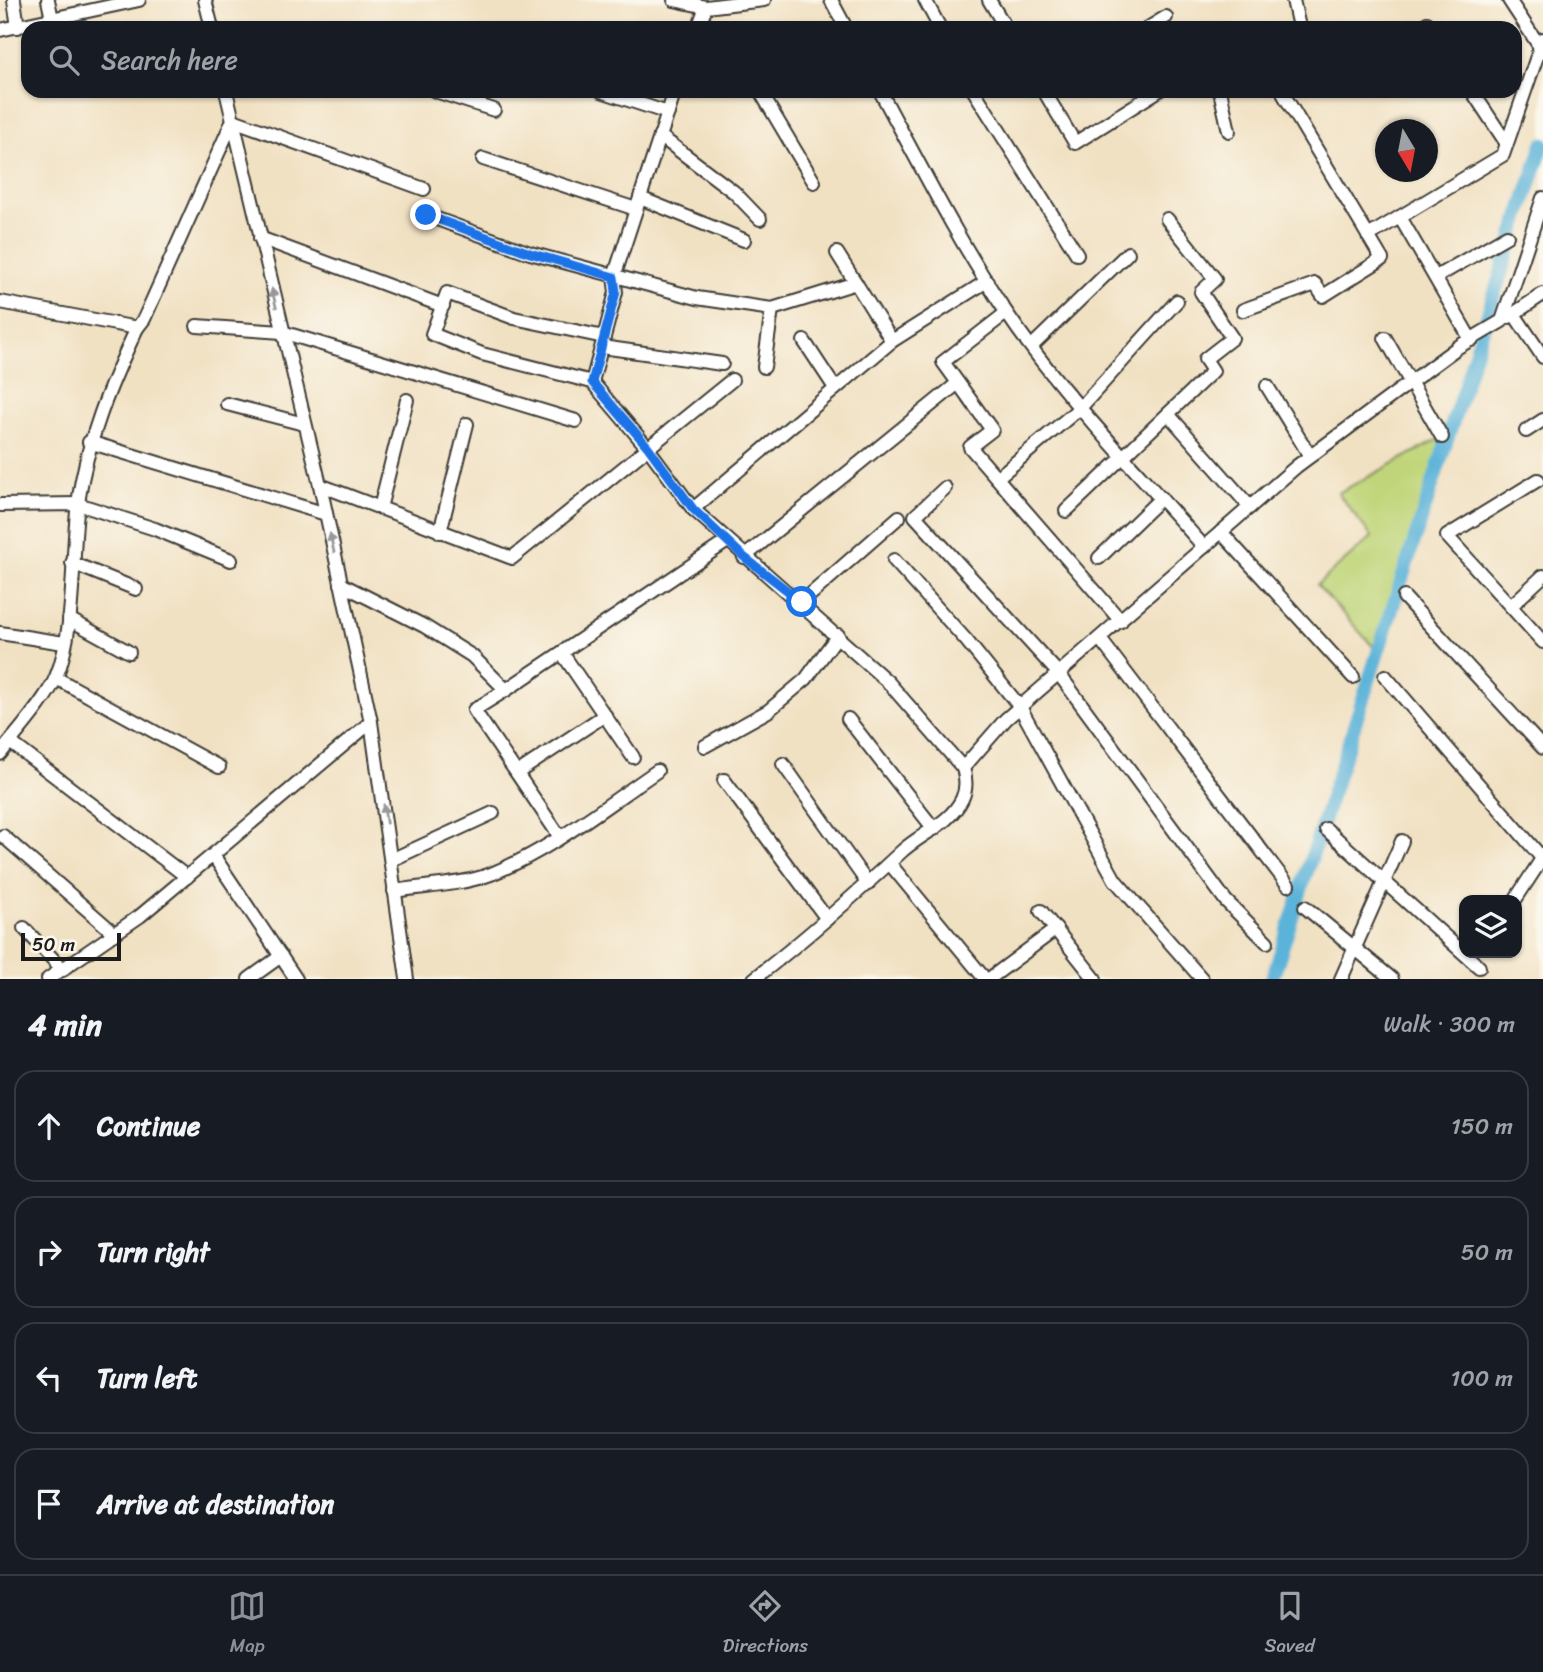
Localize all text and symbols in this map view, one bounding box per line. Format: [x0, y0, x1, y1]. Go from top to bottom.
search box [21, 21, 1522, 98]
text: Search here [101, 37, 238, 83]
icon: search [45, 41, 83, 79]
north arrow [1375, 119, 1438, 182]
route end [410, 199, 441, 230]
one-way arrow [268, 287, 279, 309]
one-way arrow [326, 532, 337, 554]
route start [786, 586, 817, 617]
one-way arrow [379, 803, 390, 825]
map controls [1459, 895, 1522, 958]
button: layers [1459, 895, 1522, 958]
text: 50 m [32, 928, 75, 961]
scale bar [21, 930, 121, 962]
text: 4 min [28, 998, 102, 1052]
text: Walk · 300 m [1383, 1004, 1515, 1045]
text: Continue [97, 1103, 200, 1149]
text: 150 m [1451, 1106, 1513, 1147]
icon: ahead [30, 1107, 68, 1145]
text: Turn right [97, 1229, 210, 1275]
text: 50 m [1461, 1232, 1513, 1273]
icon: right [30, 1233, 68, 1271]
text: Turn left [97, 1355, 197, 1401]
text: 100 m [1450, 1358, 1513, 1399]
icon: left [30, 1359, 68, 1397]
text: Arrive at destination [97, 1481, 334, 1527]
icon: arrive [30, 1485, 68, 1523]
tab: Map [228, 1587, 266, 1662]
tab: Directions [723, 1587, 808, 1662]
tab: Saved [1265, 1587, 1315, 1662]

